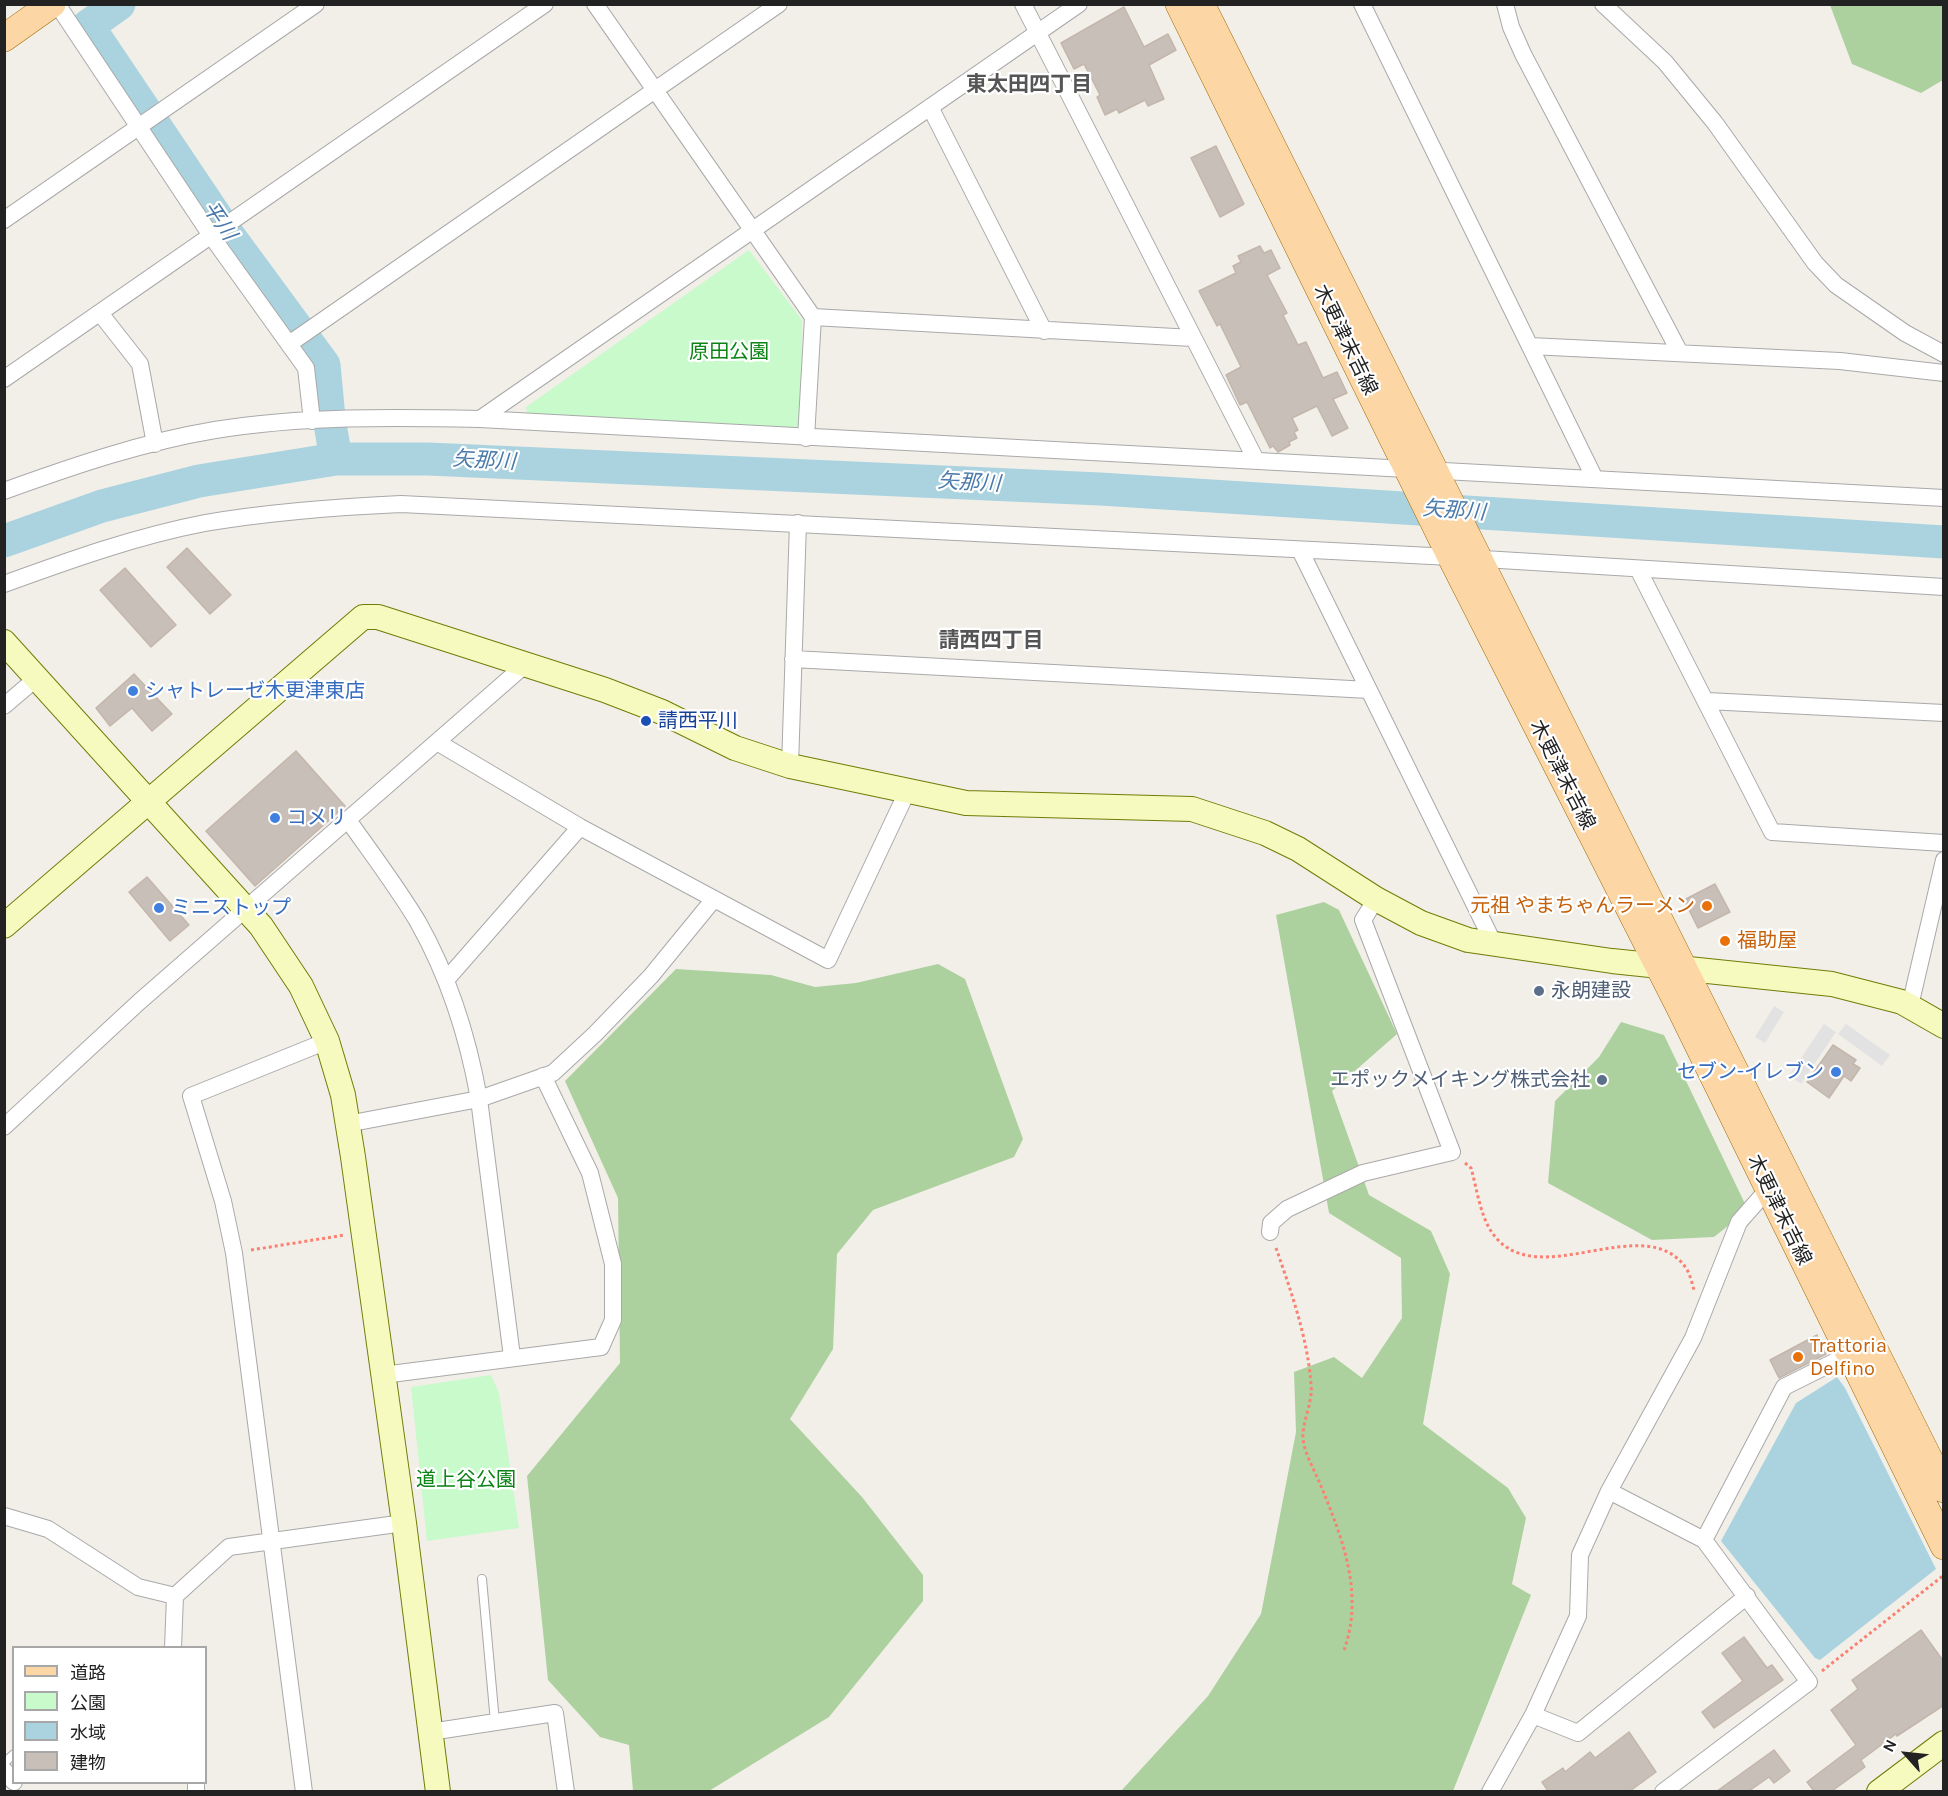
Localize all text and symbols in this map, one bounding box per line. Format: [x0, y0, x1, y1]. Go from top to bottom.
district label: 東太田四丁目 [966, 72, 1092, 98]
water label: 平川 [197, 197, 241, 245]
street label: 木更津末吉線 [1308, 281, 1382, 399]
park label: 原田公園 [689, 340, 769, 364]
water label: 矢那川 [452, 447, 516, 475]
water label: 矢那川 [937, 469, 1001, 497]
water label: 矢那川 [1422, 496, 1486, 526]
district label: 請西四丁目 [939, 628, 1043, 654]
place label: シャトレーゼ木更津東店 [145, 679, 365, 703]
marker: シャトレーゼ木更津東店 [126, 684, 140, 698]
place label: 請西平川 [658, 709, 738, 733]
marker: 請西平川 [639, 714, 653, 728]
street label: 木更津末吉線 [1524, 716, 1600, 834]
place label: コメリ [287, 806, 347, 830]
marker: コメリ [268, 811, 282, 825]
place label: 元祖 やまちゃんラーメン [1470, 894, 1695, 918]
place label: ミニストップ [171, 896, 291, 920]
marker: 元祖 やまちゃんラーメン [1700, 899, 1714, 913]
marker: ミニストップ [152, 901, 166, 915]
place label: 福助屋 [1737, 929, 1797, 953]
marker: 福助屋 [1718, 934, 1732, 948]
place label: 永朗建設 [1551, 979, 1631, 1003]
marker: 永朗建設 [1532, 984, 1546, 998]
place label: セブン-イレブン [1677, 1060, 1824, 1084]
marker: セブン-イレブン [1829, 1065, 1843, 1079]
place label: エポックメイキング株式会社 [1330, 1068, 1590, 1092]
marker: エポックメイキング株式会社 [1595, 1073, 1609, 1087]
street label: 木更津末吉線 [1742, 1151, 1816, 1269]
place label: Trattoria Delfino [1810, 1334, 1887, 1381]
marker: Trattoria Delfino [1791, 1350, 1805, 1364]
park label: 道上谷公園 [416, 1468, 516, 1492]
legend [12, 1646, 207, 1784]
text: 道路 [70, 1662, 106, 1684]
text: 公園 [70, 1692, 106, 1714]
text: 水域 [70, 1722, 106, 1744]
north arrow [1876, 1724, 1936, 1784]
text: N [1878, 1736, 1901, 1755]
text: 建物 [70, 1752, 106, 1774]

